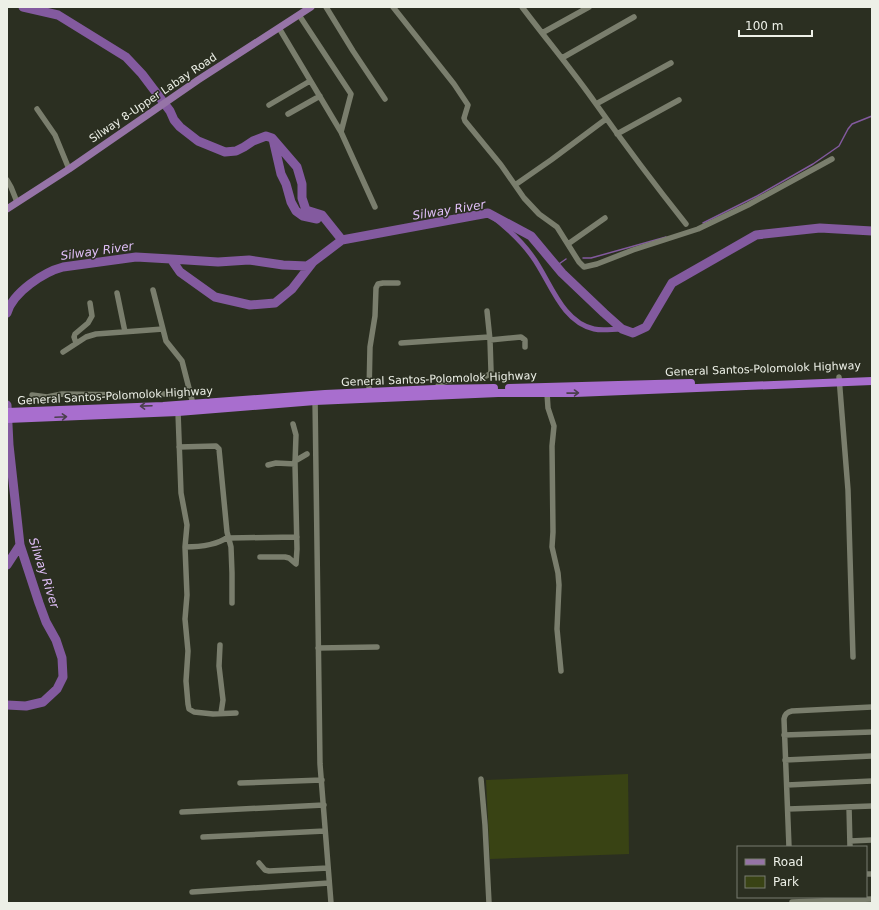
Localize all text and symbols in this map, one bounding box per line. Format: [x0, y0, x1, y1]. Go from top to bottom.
scale bar [739, 12, 812, 38]
text: 100 m [745, 19, 783, 33]
street label: Silway 8-Upper Labay Road [87, 50, 219, 146]
water label: Silway River [412, 197, 487, 223]
water label: Silway River [60, 239, 135, 263]
street label: General Santos-Polomolok Highway [665, 359, 861, 379]
street label: General Santos-Polomolok Highway [341, 369, 537, 389]
street label: General Santos-Polomolok Highway [17, 384, 214, 408]
one-way arrow [566, 389, 579, 397]
one-way arrow [140, 402, 153, 410]
one-way arrow [54, 413, 67, 421]
water label: Silway River [26, 536, 62, 611]
legend [737, 846, 867, 898]
text: Road [773, 855, 803, 869]
text: Park [773, 875, 799, 889]

